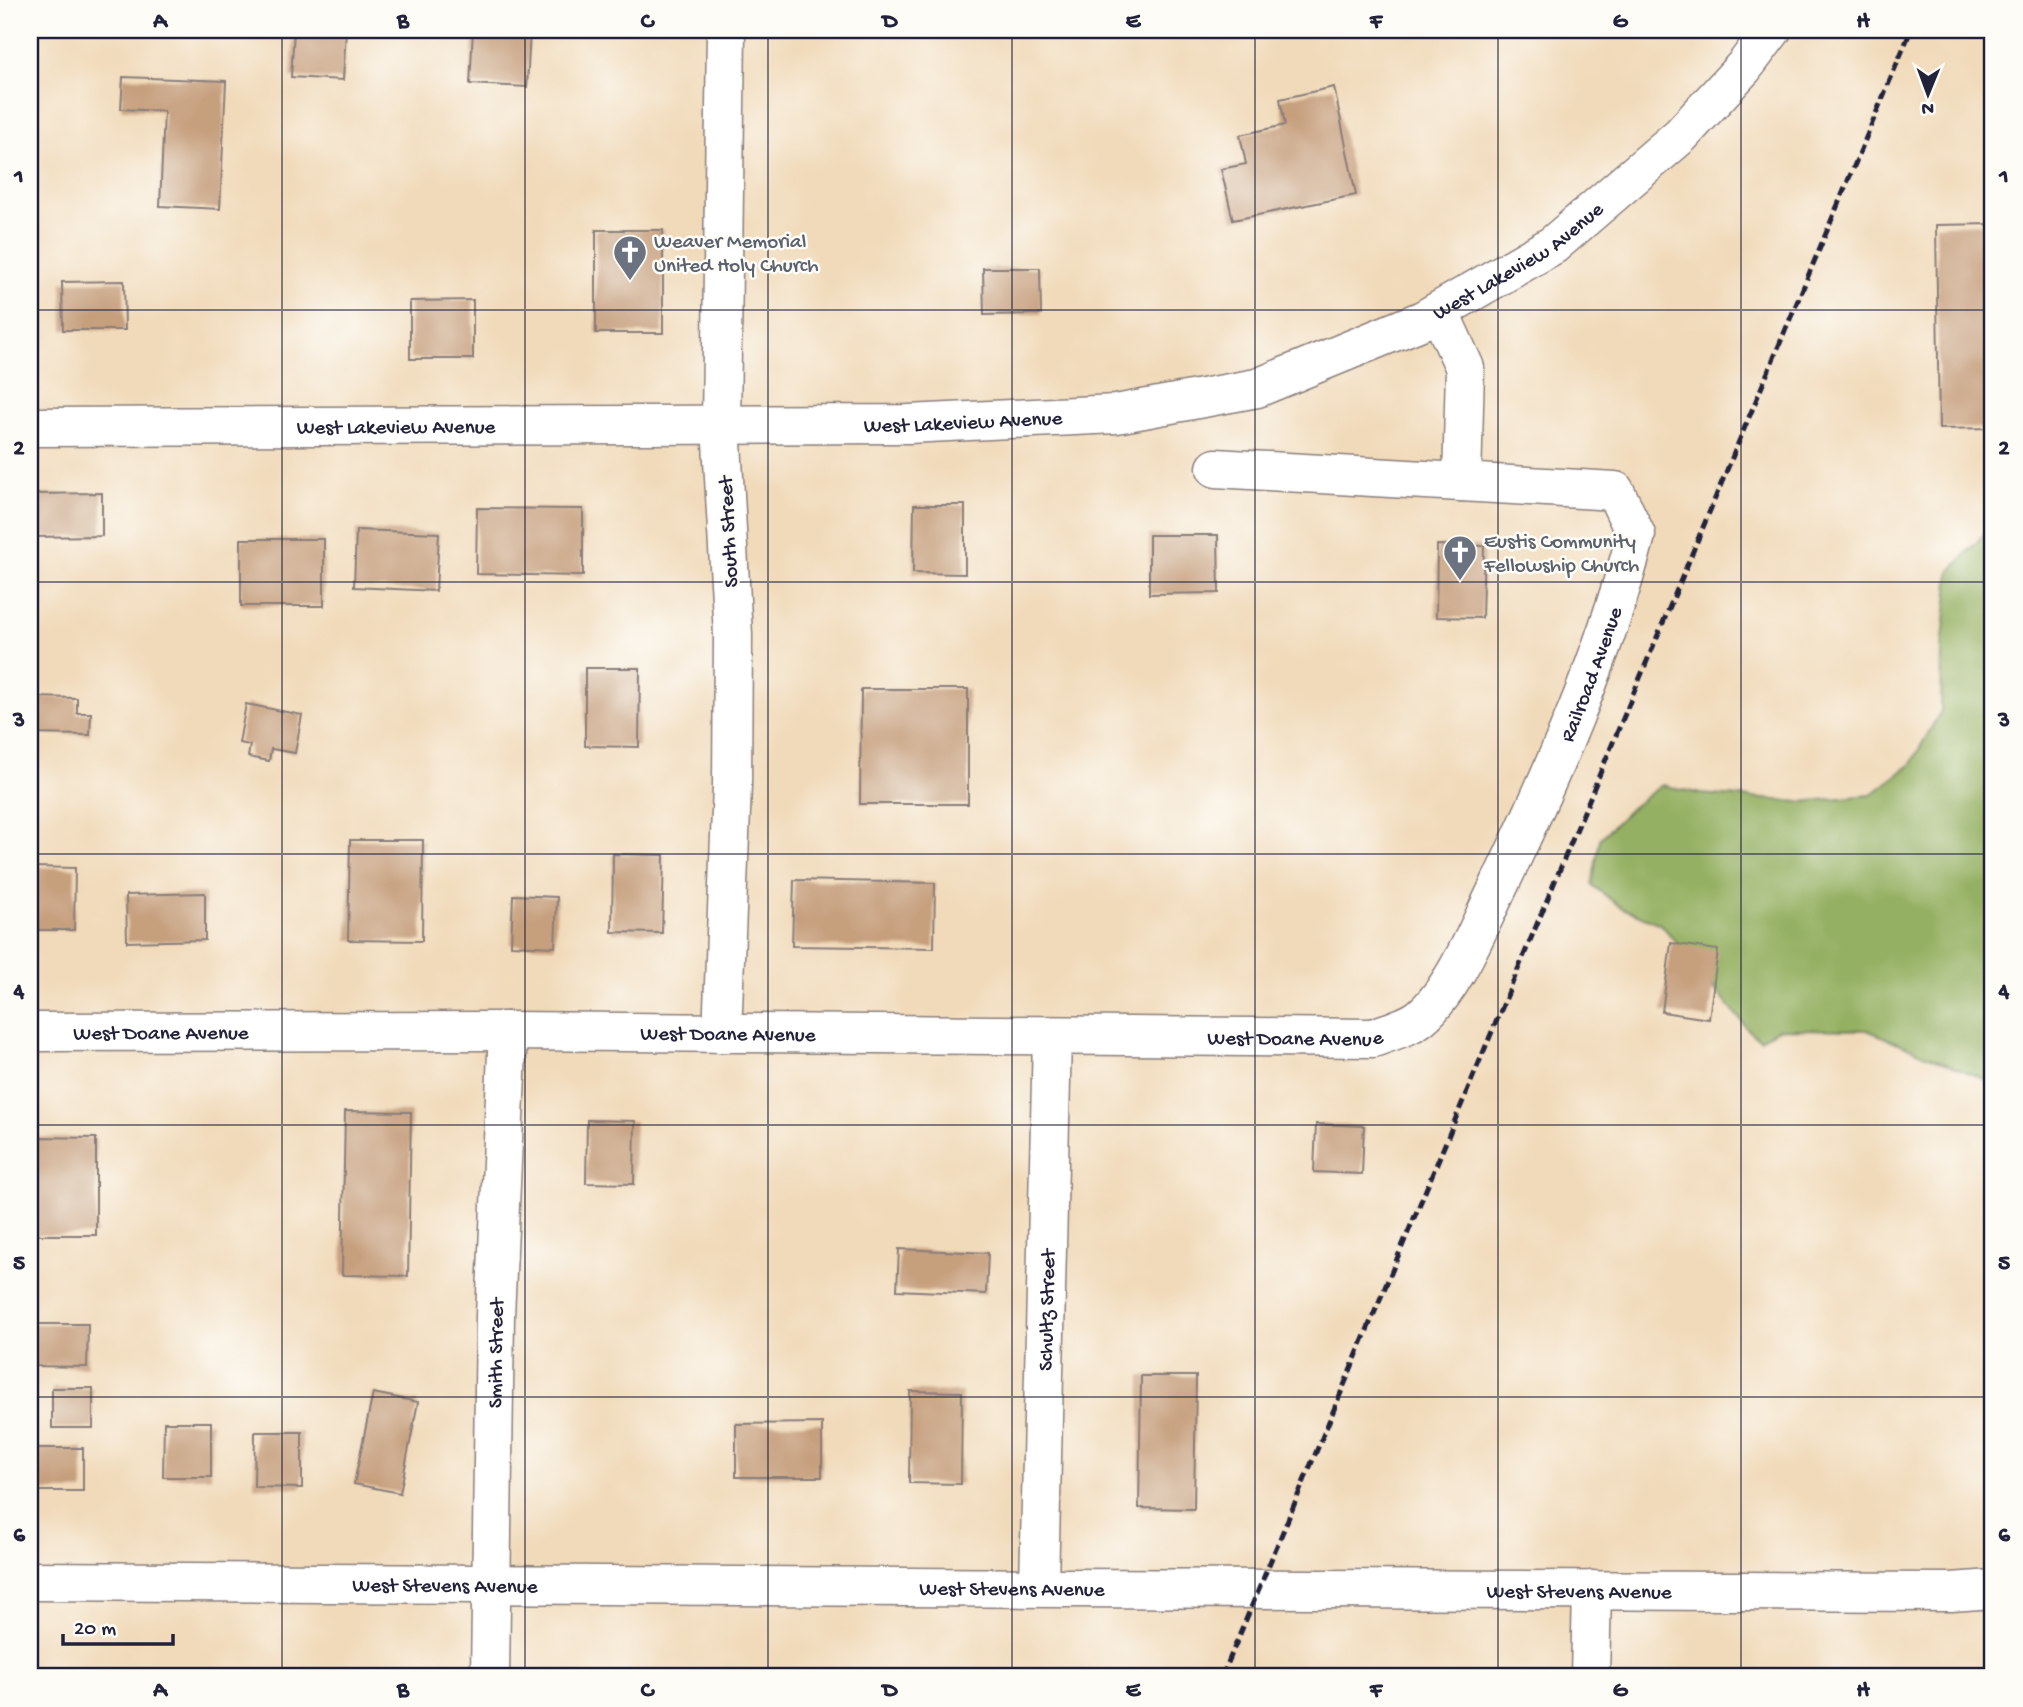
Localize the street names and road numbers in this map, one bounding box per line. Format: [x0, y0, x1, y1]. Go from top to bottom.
street label: West Lakeview Avenue [1429, 197, 1611, 328]
street label: West Lakeview Avenue [864, 408, 1064, 440]
street label: West Lakeview Avenue [297, 416, 497, 442]
street label: South Street [715, 473, 746, 588]
street label: Railroad Avenue [1556, 603, 1630, 747]
street label: West Doane Avenue [73, 1023, 250, 1048]
street label: West Doane Avenue [640, 1023, 817, 1049]
street label: West Doane Avenue [1207, 1026, 1388, 1054]
street label: Schultz Street [1035, 1247, 1063, 1371]
street label: Smith Street [485, 1295, 512, 1408]
street label: West Stevens Avenue [352, 1575, 539, 1601]
street label: West Stevens Avenue [919, 1578, 1106, 1604]
street label: West Stevens Avenue [1486, 1581, 1673, 1607]

